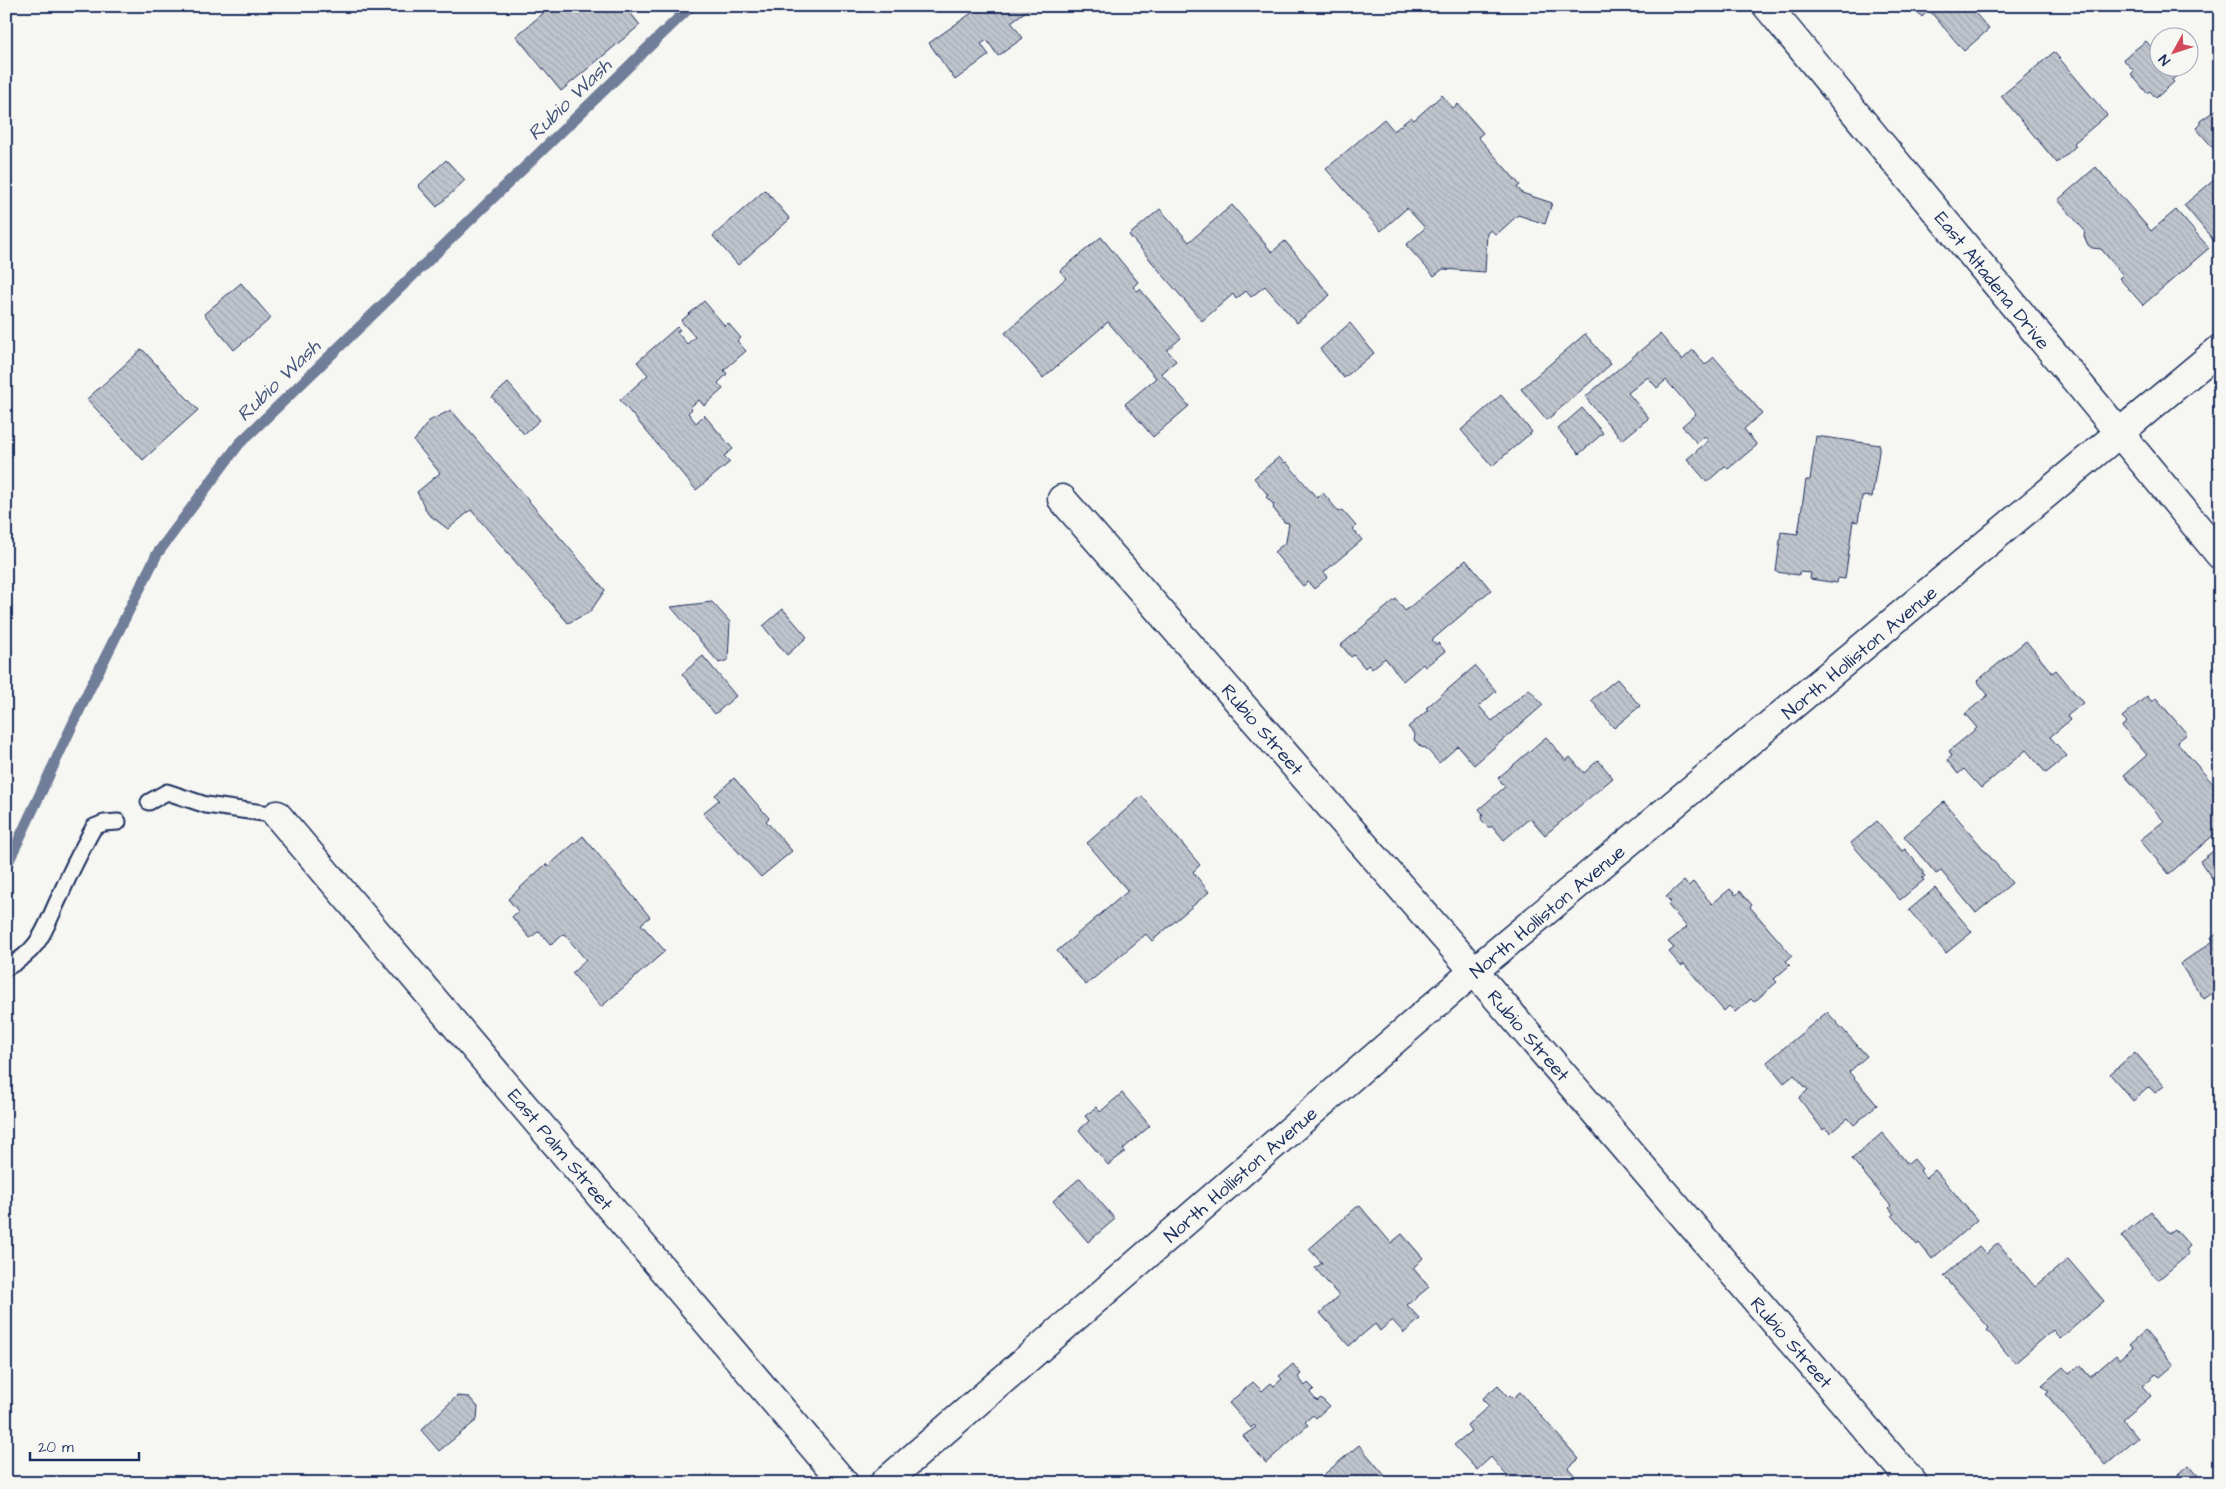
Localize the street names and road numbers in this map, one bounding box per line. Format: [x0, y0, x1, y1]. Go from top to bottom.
street label: East Altadena Drive [1928, 206, 2056, 356]
street label: North Holliston Avenue [1776, 580, 1944, 726]
street label: Rubio Street [1214, 678, 1310, 782]
street label: North Holliston Avenue [1464, 839, 1632, 985]
street label: Rubio Street [1480, 984, 1576, 1088]
street label: East Palm Street [501, 1083, 619, 1217]
street label: North Holliston Avenue [1158, 1101, 1324, 1249]
street label: Rubio Street [1743, 1291, 1839, 1395]

